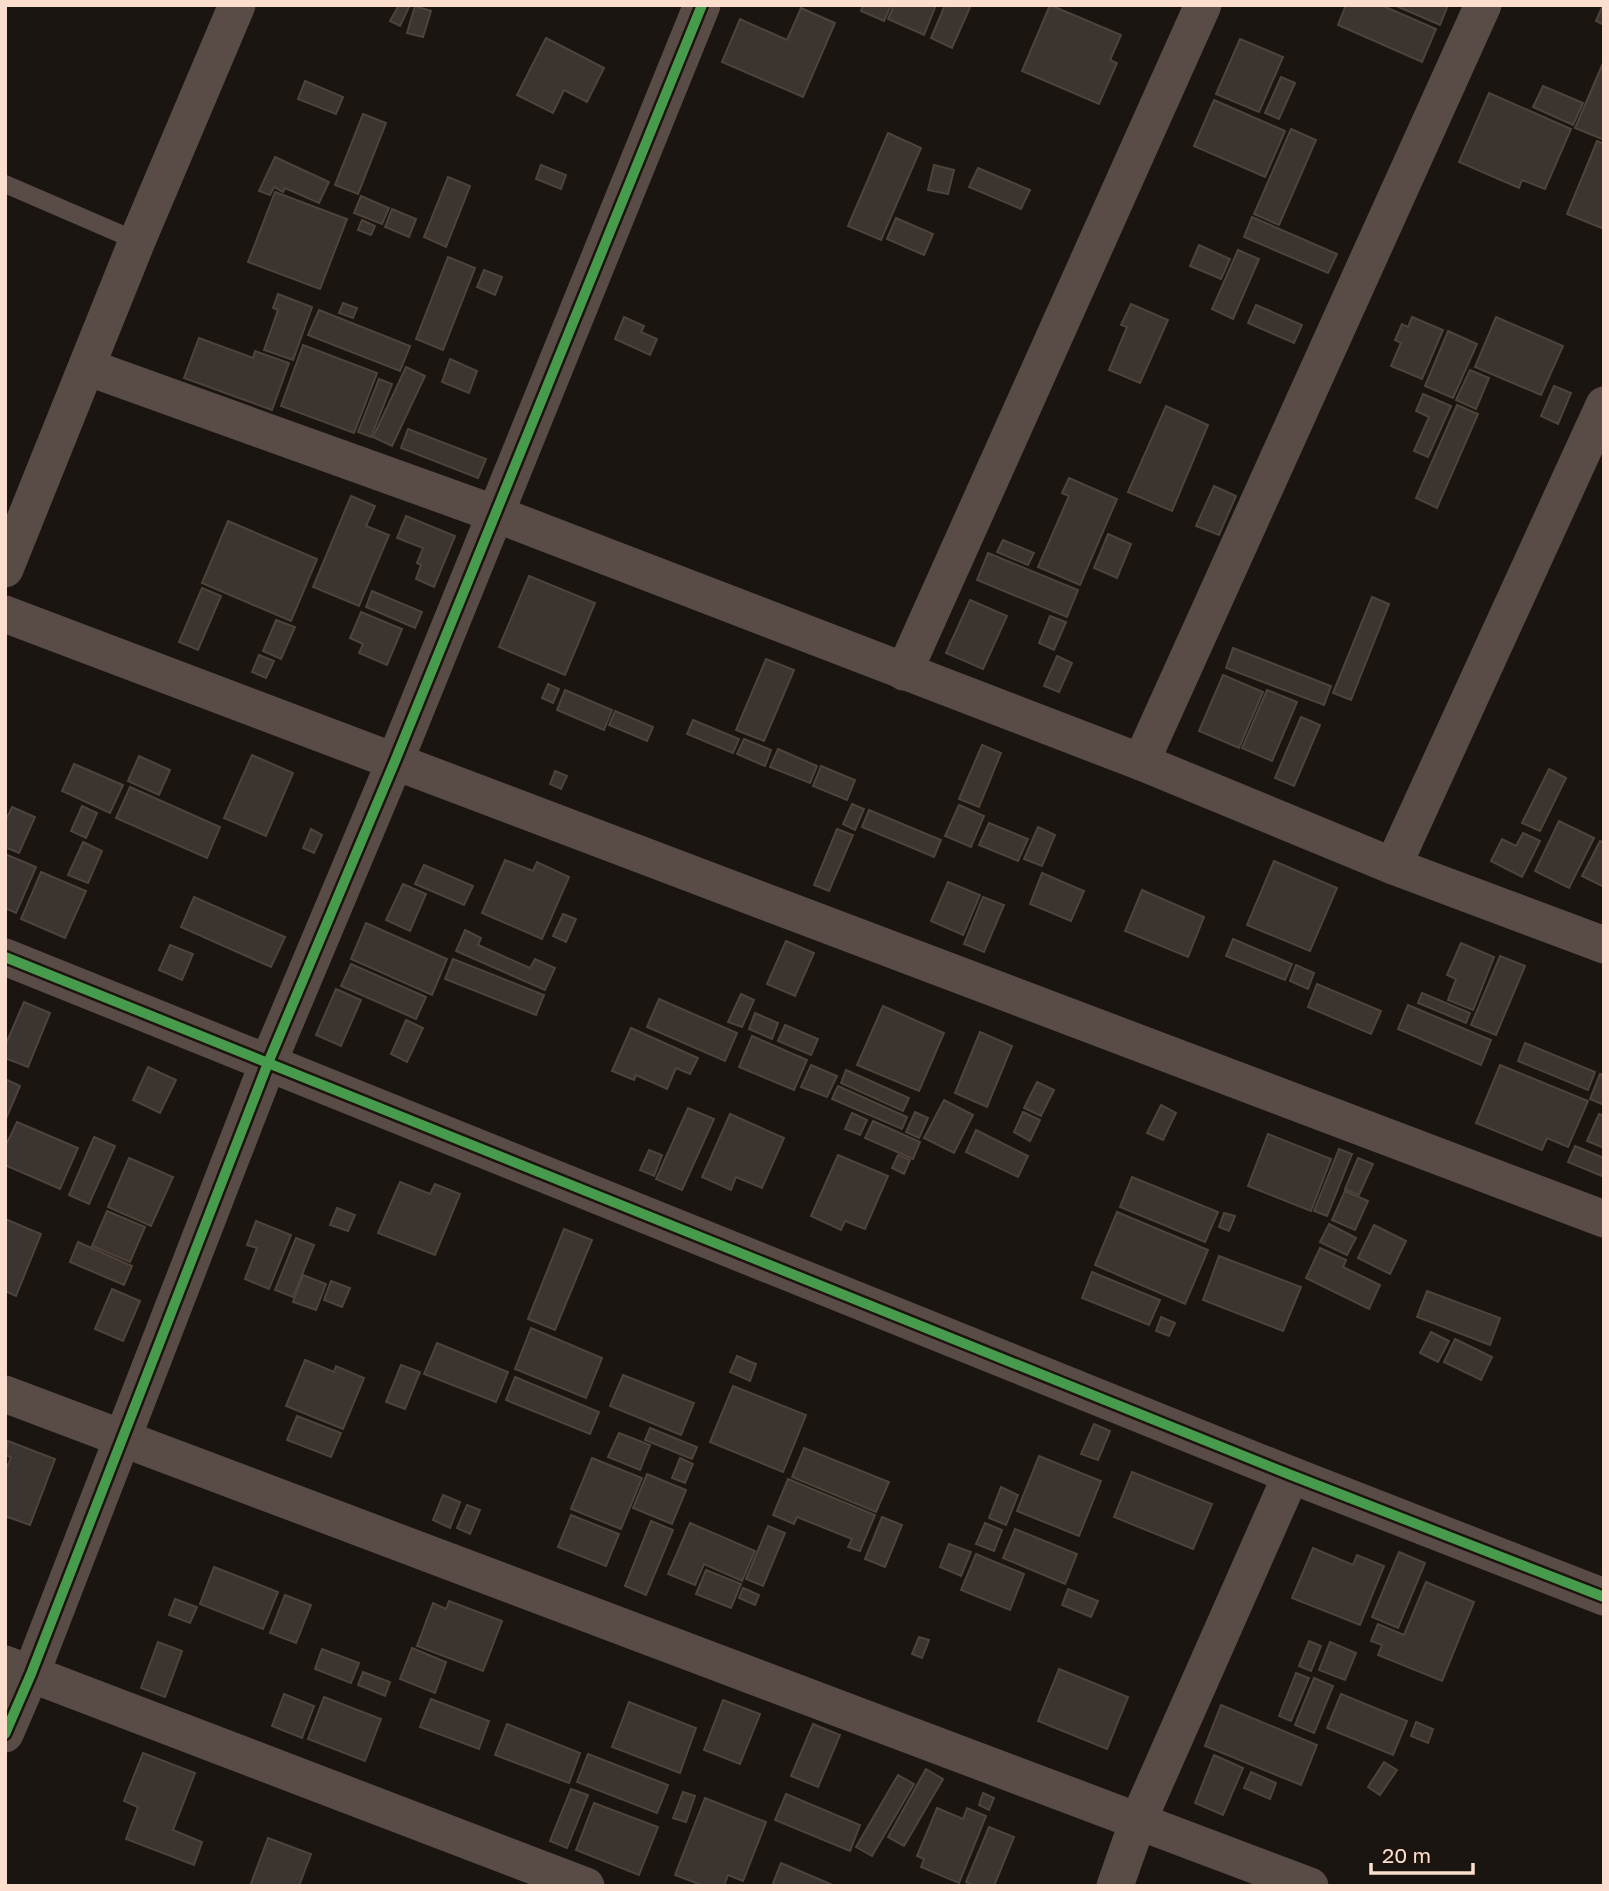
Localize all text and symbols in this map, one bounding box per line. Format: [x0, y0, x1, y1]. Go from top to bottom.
scale bar [1371, 1832, 1472, 1876]
text: 20 m [1382, 1842, 1431, 1868]

